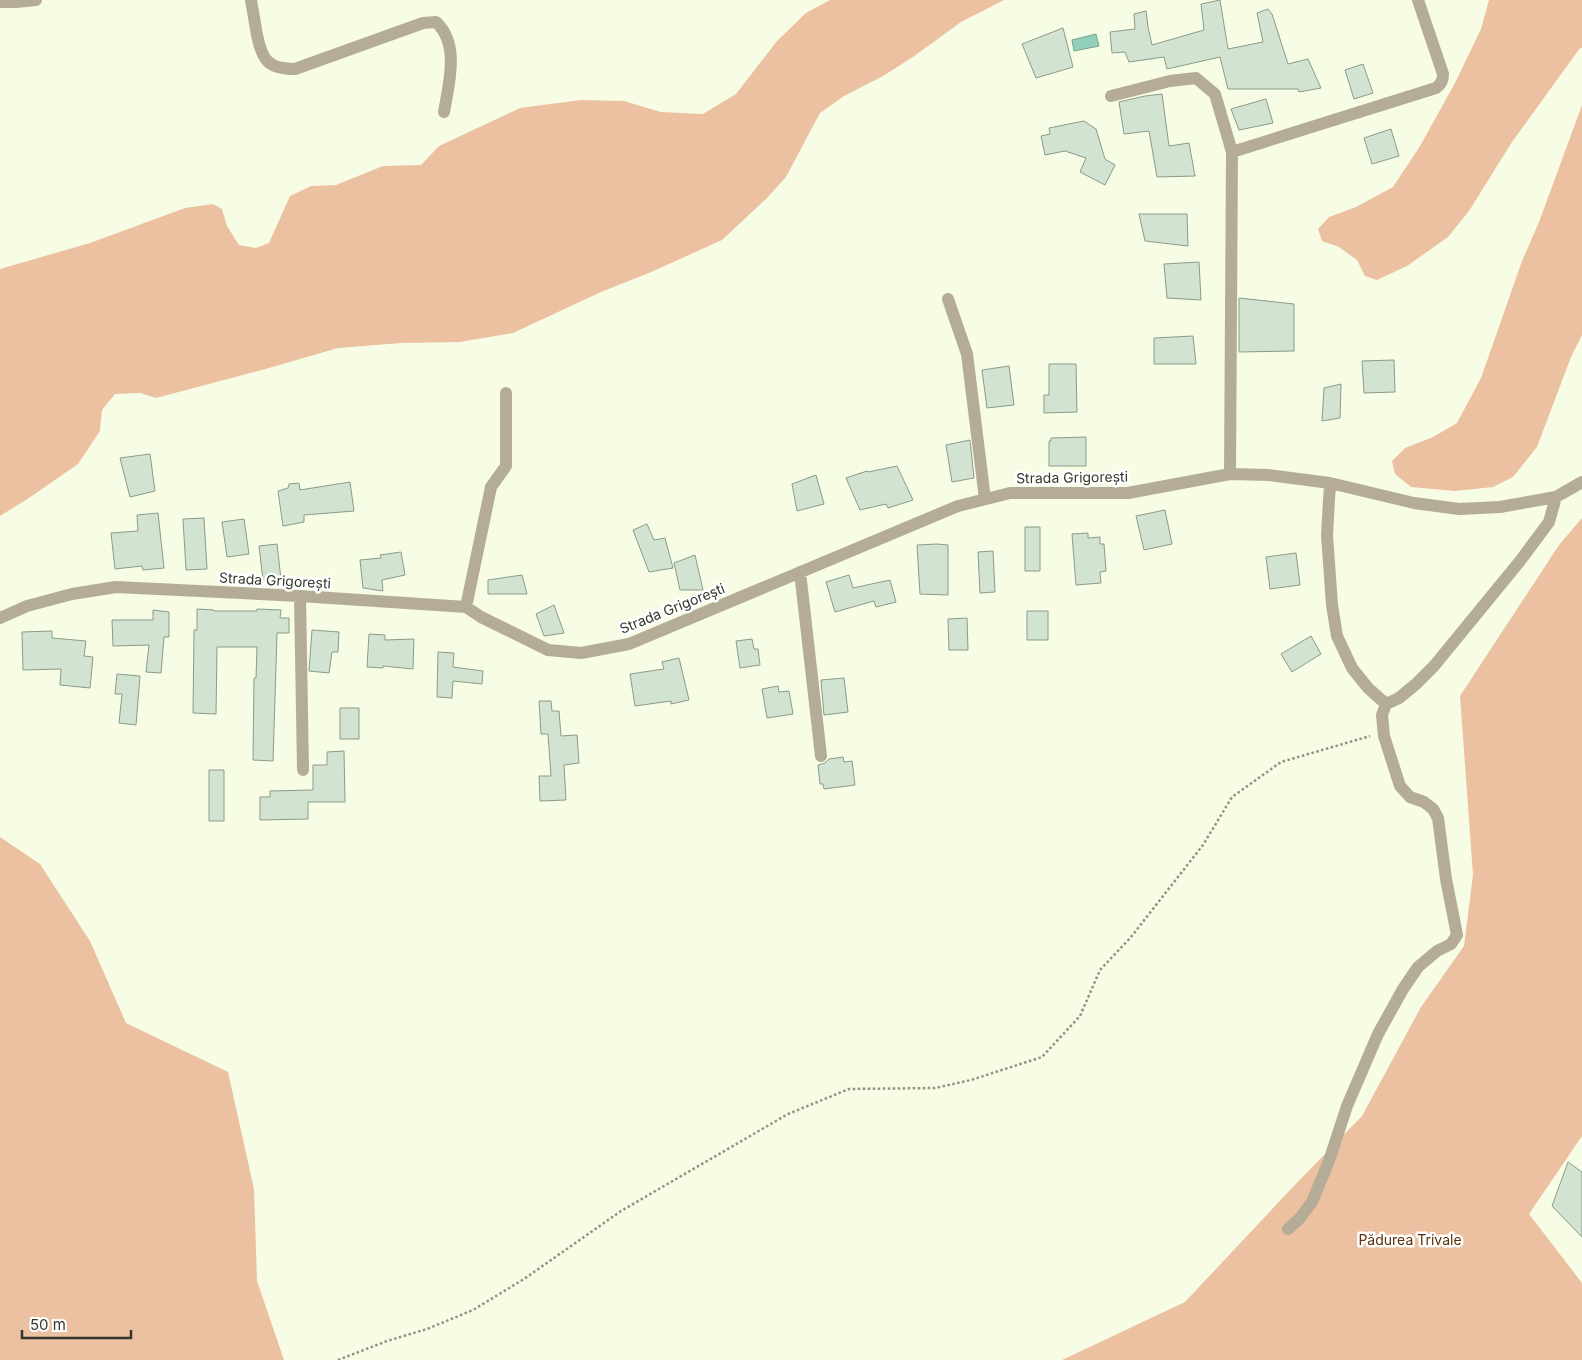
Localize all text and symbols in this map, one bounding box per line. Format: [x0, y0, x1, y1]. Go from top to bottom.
street label: Strada Grigorești [1016, 468, 1128, 487]
street label: Strada Grigorești [219, 569, 331, 592]
street label: Strada Grigorești [617, 579, 727, 638]
park label: Pădurea Trivale [1358, 1231, 1462, 1248]
scale bar [22, 1308, 131, 1340]
text: 50 m [30, 1315, 66, 1334]

